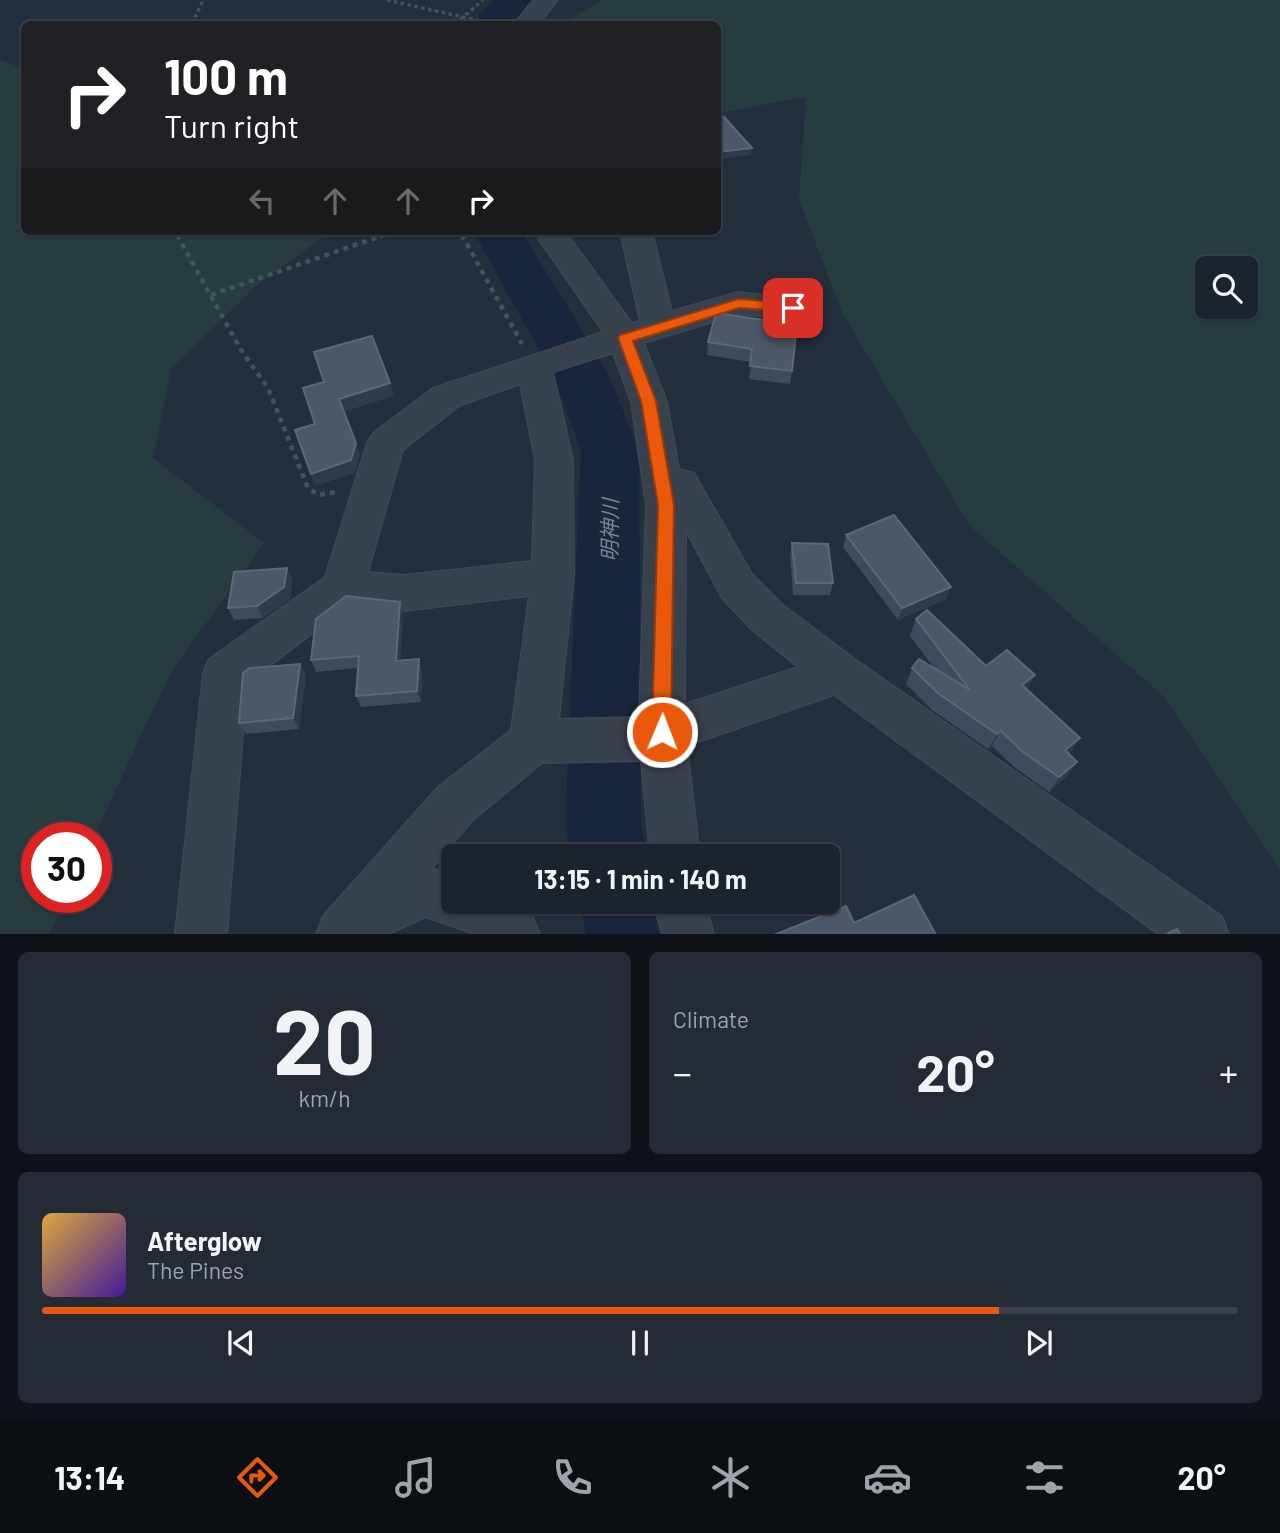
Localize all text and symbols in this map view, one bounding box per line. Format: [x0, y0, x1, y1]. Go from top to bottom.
text: 100 m [164, 46, 288, 105]
icon: right [49, 49, 140, 140]
text: Turn right [164, 106, 299, 144]
icon: left [243, 182, 281, 220]
icon: ahead [316, 182, 354, 220]
icon: ahead [389, 182, 427, 220]
icon: right [462, 182, 500, 220]
map controls [1195, 256, 1258, 319]
button: search [1195, 256, 1258, 319]
pin [763, 278, 823, 338]
icon: arrive [774, 289, 812, 327]
water label: 明神川 [596, 496, 622, 562]
position arrow [625, 695, 699, 769]
speed limit sign: 30 [21, 822, 112, 913]
text: 13:15 · 1 min · 140 m [534, 863, 747, 894]
text: 20 [273, 984, 376, 1093]
text: Climate [673, 1005, 749, 1033]
text: 20° [916, 1040, 995, 1102]
text: − [673, 1049, 692, 1095]
text: + [1219, 1049, 1238, 1095]
text: km/h [298, 1084, 351, 1112]
text: Afterglow [147, 1225, 262, 1256]
text: The Pines [147, 1256, 244, 1284]
icon: previous [222, 1324, 260, 1362]
icon: pause [621, 1324, 659, 1362]
icon: next [1020, 1324, 1058, 1362]
icon: directions [233, 1453, 282, 1502]
icon: music [391, 1453, 440, 1502]
icon: phone [548, 1453, 597, 1502]
icon: climate [706, 1453, 755, 1502]
icon: car [863, 1453, 912, 1502]
icon: filters [1020, 1453, 1069, 1502]
text: 13:14 [54, 1458, 125, 1496]
text: 20° [1178, 1458, 1226, 1496]

